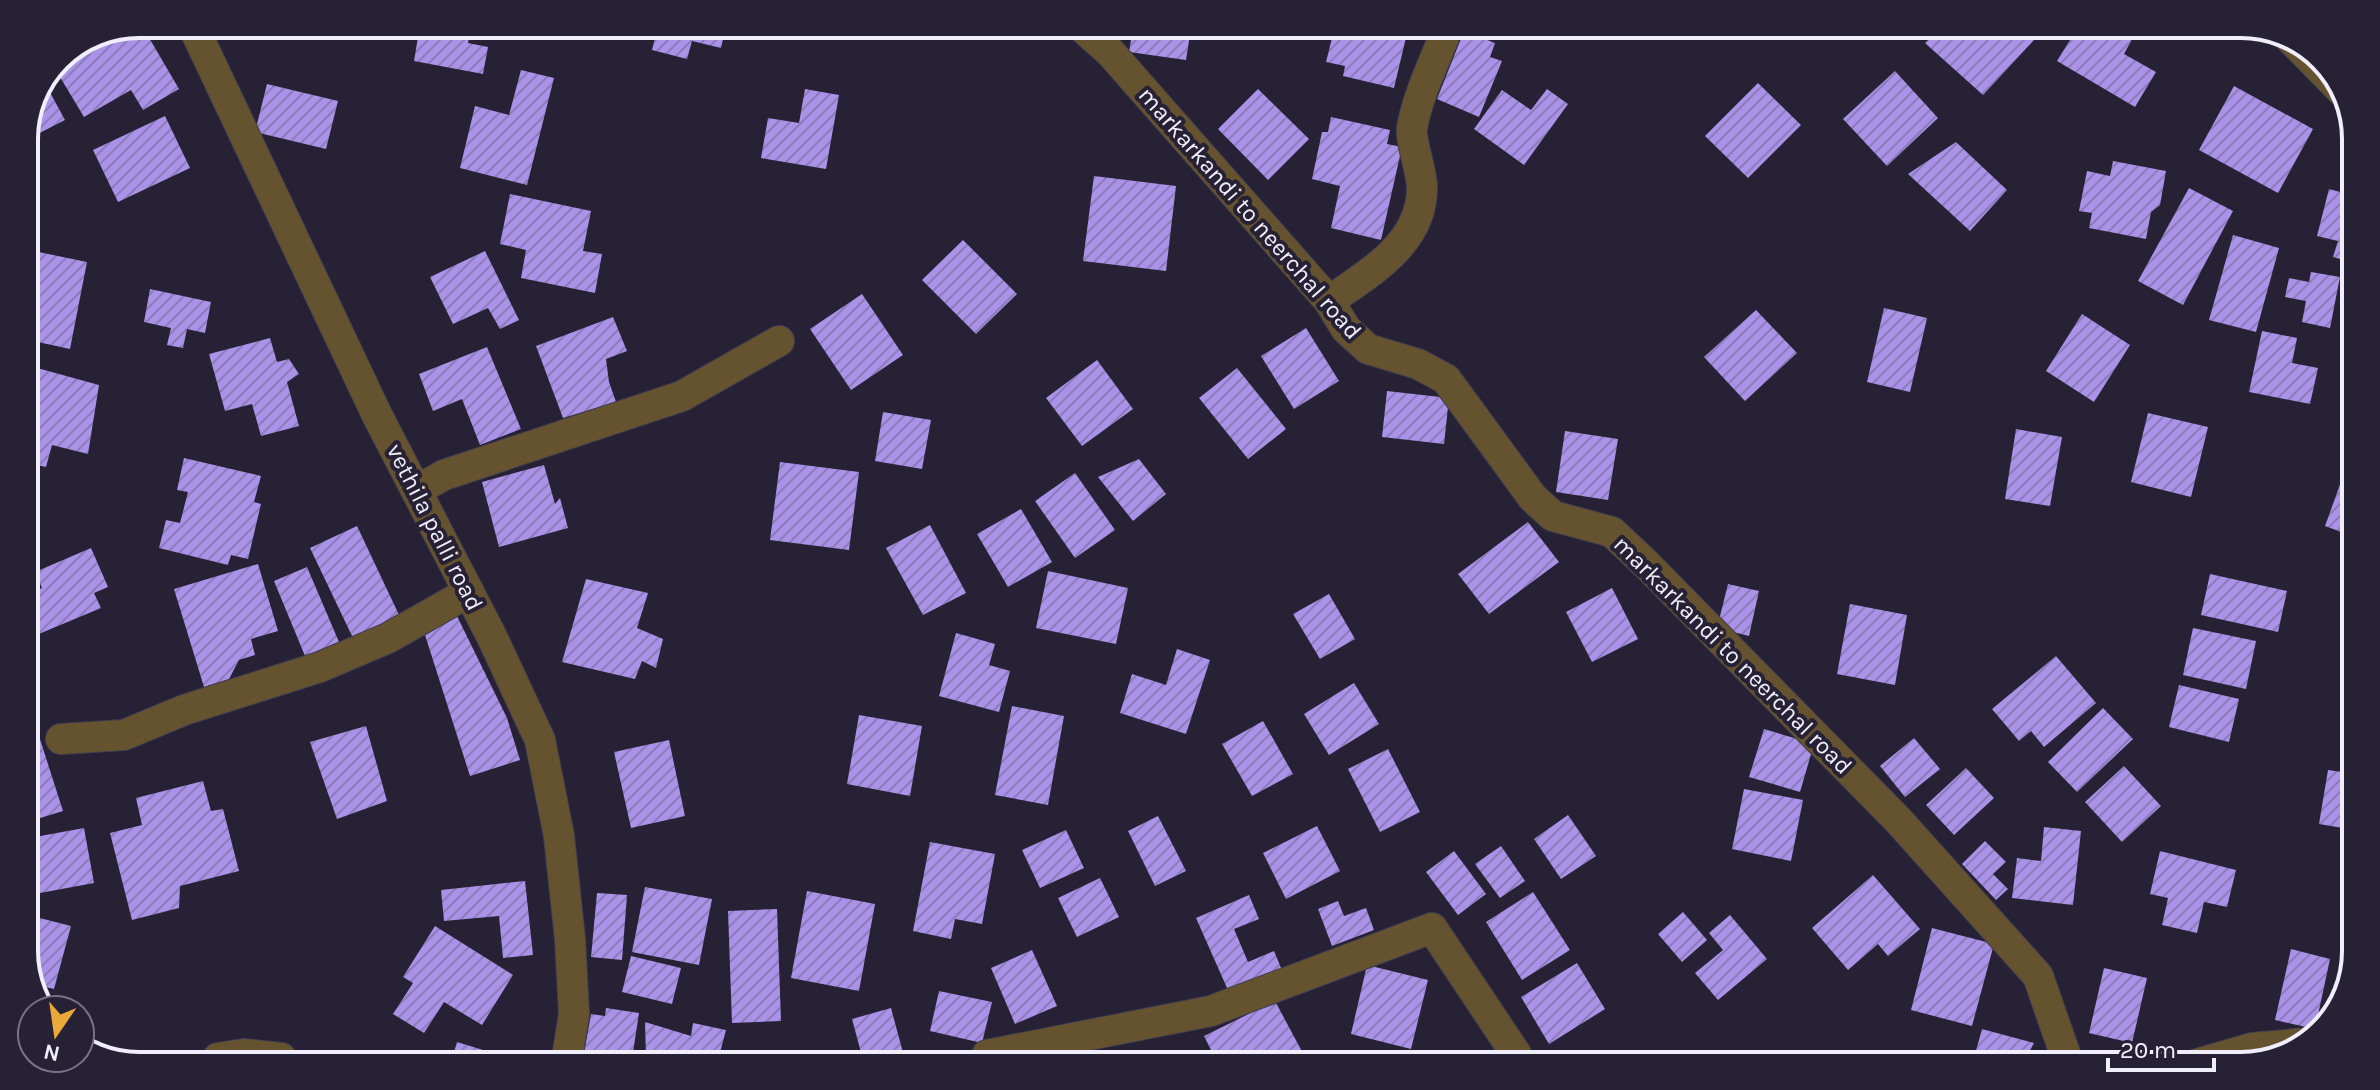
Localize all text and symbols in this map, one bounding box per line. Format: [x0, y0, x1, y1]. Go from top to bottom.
street label: markarkandi to neerchal road [1133, 81, 1367, 345]
street label: vethila palli road [381, 439, 489, 615]
street label: markarkandi to neerchal road [1608, 530, 1858, 780]
north arrow [16, 994, 96, 1074]
scale bar [2108, 1022, 2214, 1072]
text: 20 m [2120, 1036, 2176, 1064]
text: N [41, 1038, 62, 1067]

